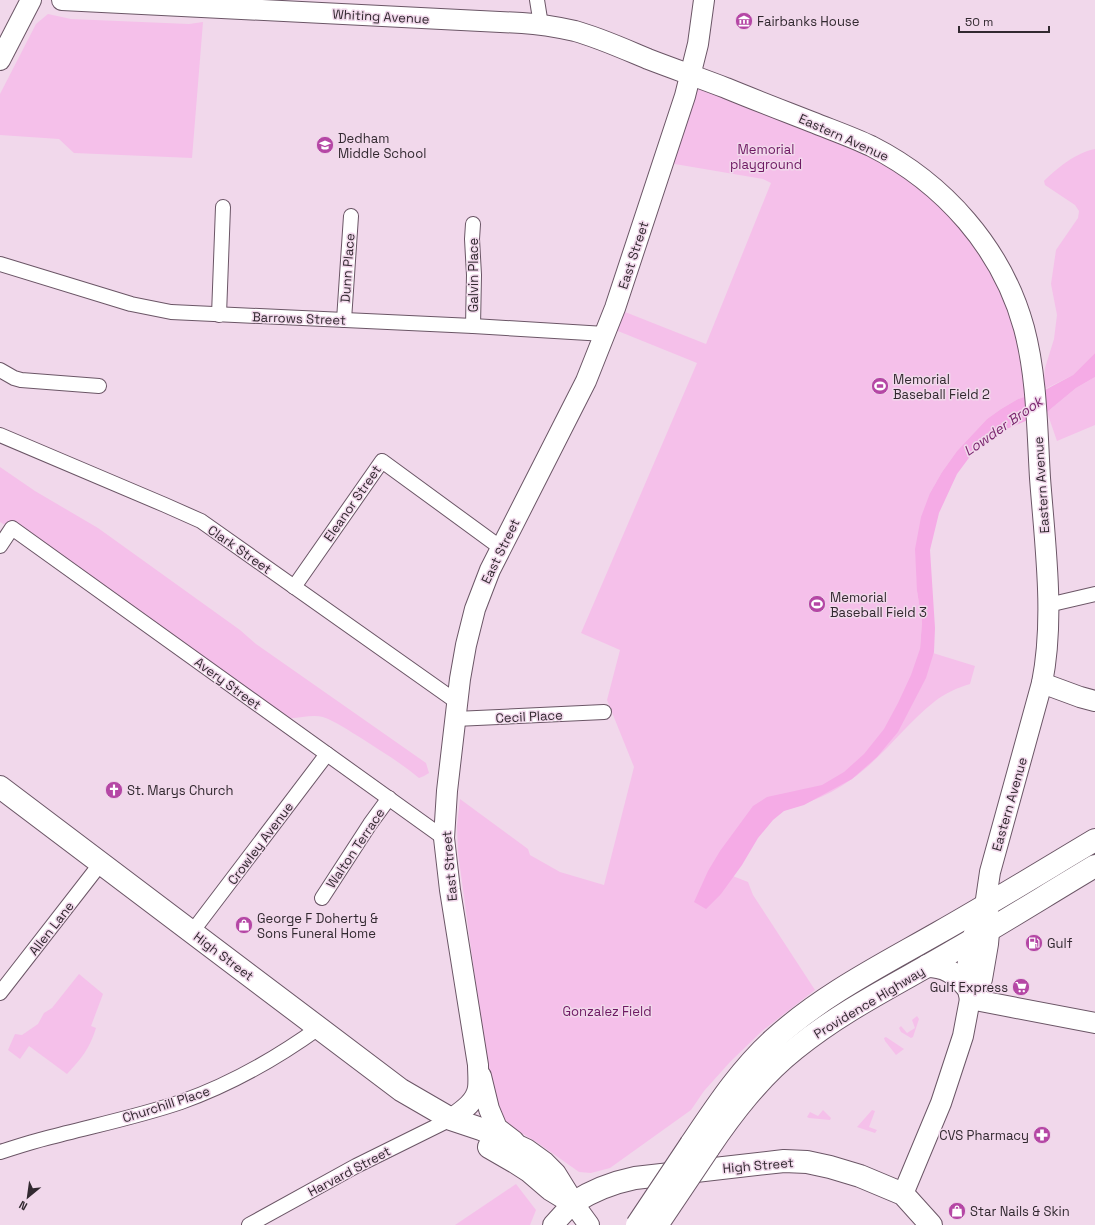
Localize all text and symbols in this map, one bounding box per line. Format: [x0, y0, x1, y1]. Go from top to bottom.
street label: Whiting Avenue [332, 5, 430, 28]
scale bar [959, 8, 1049, 34]
museum icon: Fairbanks House [734, 11, 754, 31]
place label: Fairbanks House [757, 13, 859, 30]
text: 50 m [965, 14, 993, 30]
street label: Eastern Avenue [796, 110, 891, 165]
place label: Dedham Middle School [338, 130, 426, 162]
school or university icon: Dedham Middle School [315, 135, 335, 155]
park label: Memorial playground [730, 141, 802, 173]
street label: East Street [614, 219, 652, 291]
street label: Dunn Place [337, 233, 358, 303]
street label: Galvin Place [465, 238, 482, 312]
street label: Barrows Street [252, 308, 346, 329]
place label: Memorial Baseball Field 2 [893, 371, 990, 403]
sports icon: Memorial Baseball Field 2 [870, 376, 890, 396]
water label: Lowder Brook [960, 391, 1047, 460]
street label: Eastern Avenue [1030, 436, 1053, 534]
street label: Eleanor Street [320, 462, 385, 545]
street label: East Street [477, 516, 524, 587]
street label: Clark Street [205, 521, 275, 578]
place label: Memorial Baseball Field 3 [830, 589, 927, 621]
sports icon: Memorial Baseball Field 3 [807, 594, 827, 614]
street label: Avery Street [191, 654, 264, 713]
street label: Cecil Place [495, 706, 563, 727]
street label: Eastern Avenue [988, 755, 1031, 853]
church icon: St. Marys Church [104, 780, 124, 800]
place label: St. Marys Church [127, 782, 234, 799]
street label: Crowley Avenue [224, 799, 297, 888]
street label: Walton Terrace [322, 805, 388, 892]
street label: East Street [438, 830, 461, 902]
street label: Allen Lane [25, 898, 78, 959]
place label: George F Doherty & Sons Funeral Home [257, 910, 378, 942]
shop icon: George F Doherty & Sons Funeral Home [234, 915, 254, 935]
street label: High Street [190, 928, 257, 985]
fuel station icon: Gulf [1024, 933, 1044, 953]
place label: Gulf [1047, 935, 1073, 952]
street label: Providence Highway [811, 962, 928, 1042]
supermarket icon: Gulf Express [1011, 977, 1031, 997]
place label: Gulf Express [930, 979, 1008, 996]
park label: Gonzalez Field [562, 1003, 652, 1020]
street label: Churchill Place [120, 1082, 212, 1127]
pharmacy icon: CVS Pharmacy [1032, 1125, 1052, 1145]
place label: CVS Pharmacy [939, 1127, 1029, 1144]
street label: Harvard Street [305, 1143, 394, 1200]
street label: High Street [722, 1154, 794, 1177]
north arrow [8, 1177, 48, 1217]
text: N [17, 1198, 30, 1214]
shop icon: Star Nails & Skin [947, 1201, 967, 1221]
place label: Star Nails & Skin [970, 1203, 1070, 1220]

